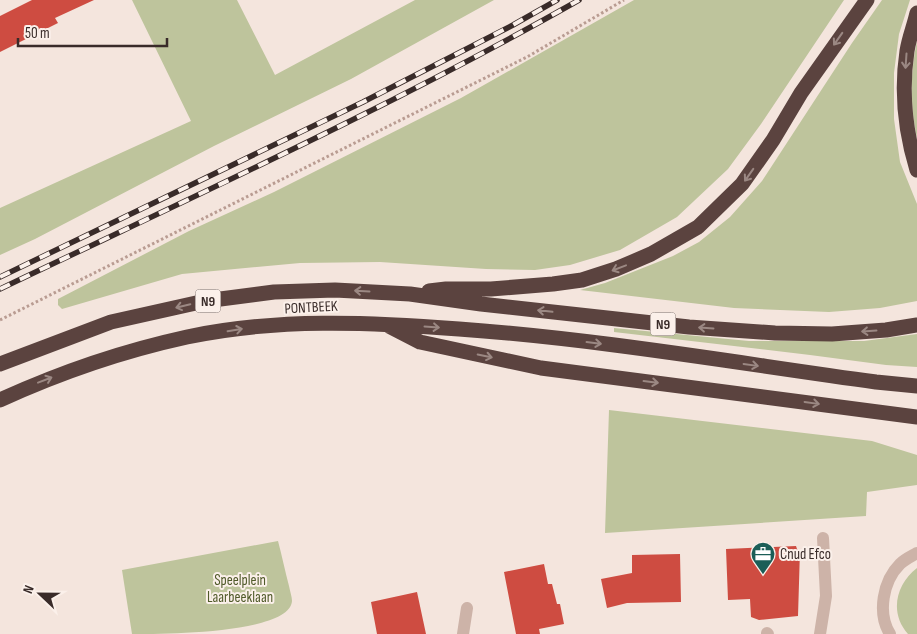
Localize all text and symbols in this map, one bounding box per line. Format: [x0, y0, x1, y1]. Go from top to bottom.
scale bar [18, 15, 166, 47]
text: 50 m [25, 24, 50, 43]
one-way arrow [833, 32, 843, 46]
one-way arrow [901, 53, 911, 69]
one-way arrow [744, 168, 754, 182]
one-way arrow [611, 264, 627, 273]
one-way arrow [354, 287, 370, 296]
road number: N9 [196, 290, 220, 312]
street label: PONTBEEK [284, 297, 338, 318]
one-way arrow [176, 302, 192, 311]
one-way arrow [537, 306, 553, 316]
road number: N9 [650, 312, 676, 336]
one-way arrow [424, 322, 440, 331]
one-way arrow [699, 324, 715, 333]
one-way arrow [227, 325, 243, 335]
one-way arrow [861, 326, 877, 336]
one-way arrow [585, 338, 601, 348]
one-way arrow [476, 352, 492, 361]
one-way arrow [743, 360, 759, 370]
one-way arrow [37, 375, 52, 384]
one-way arrow [643, 377, 659, 387]
one-way arrow [804, 399, 820, 409]
office icon: Cnud Efco [750, 541, 776, 575]
place label: Cnud Efco [780, 545, 831, 564]
north arrow [15, 569, 65, 619]
park label: Speelplein Laarbeeklaan [207, 571, 273, 607]
text: N [19, 583, 38, 596]

